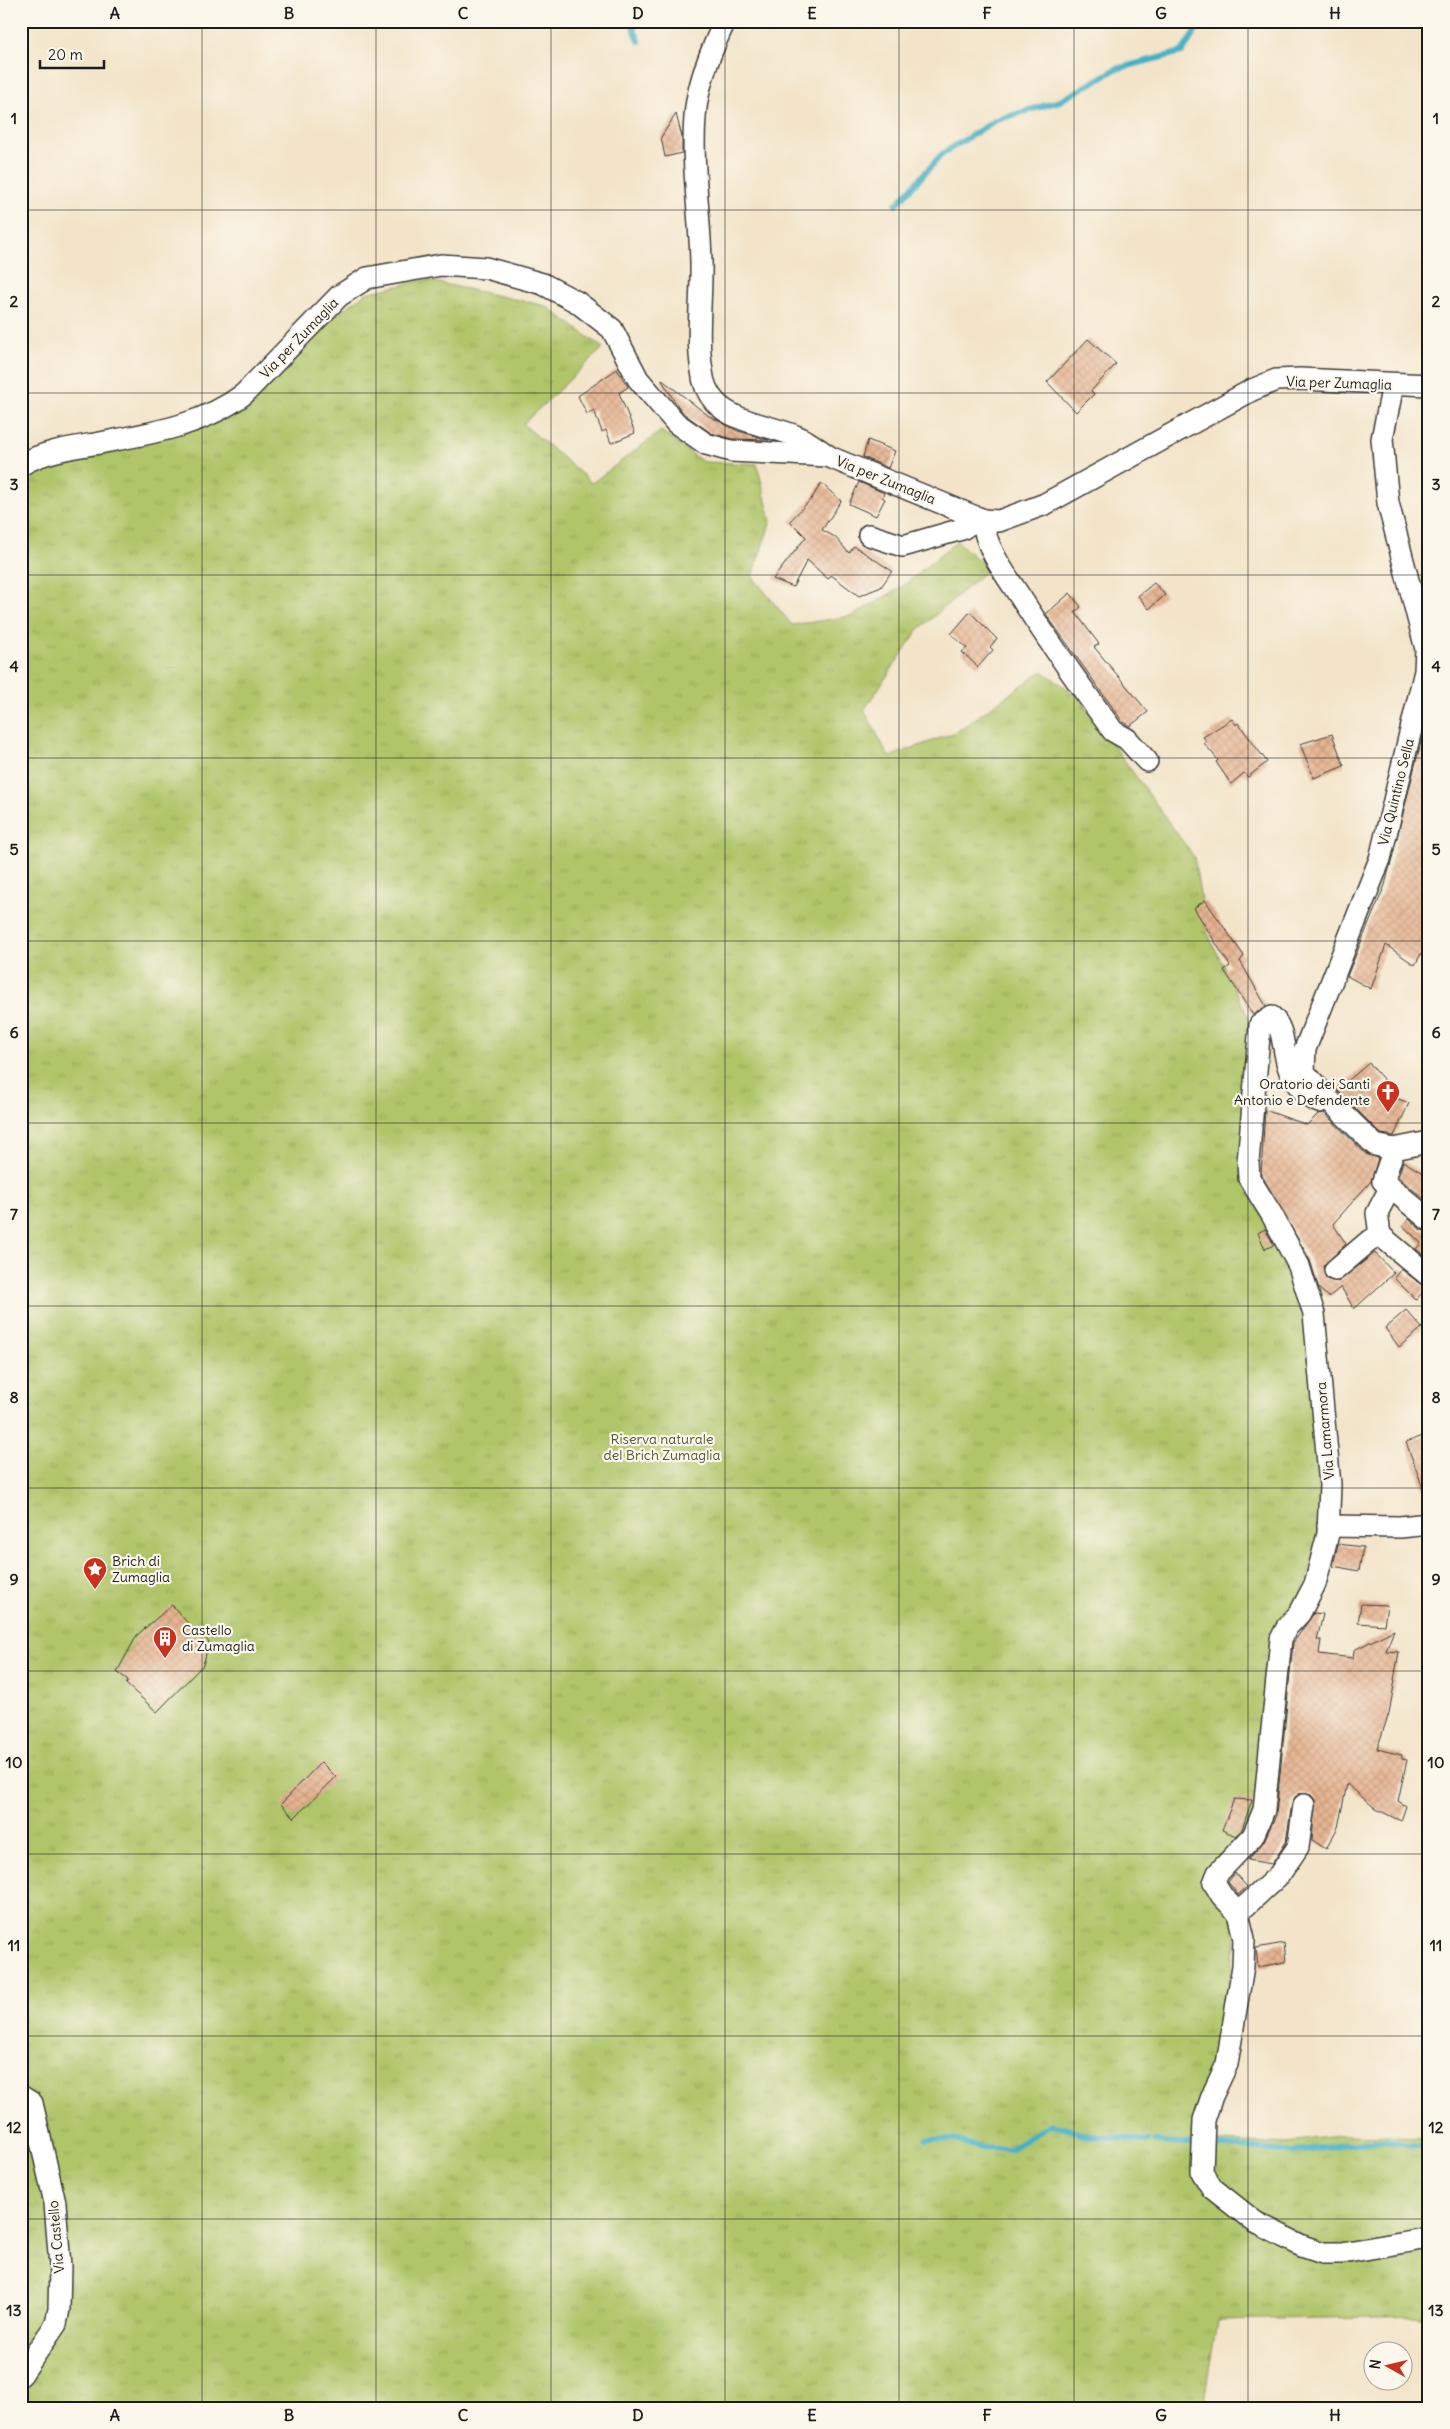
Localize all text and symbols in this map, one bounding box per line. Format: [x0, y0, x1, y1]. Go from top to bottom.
text: A [110, 3, 120, 23]
text: B [284, 3, 295, 23]
text: C [458, 3, 469, 23]
text: D [632, 3, 644, 23]
text: E [807, 3, 817, 23]
text: F [982, 3, 992, 23]
text: G [1155, 3, 1167, 23]
text: H [1329, 3, 1341, 23]
scale bar [40, 38, 104, 70]
text: 20 m [48, 45, 83, 64]
text: 1 [11, 108, 17, 128]
text: 1 [1433, 108, 1439, 128]
text: 2 [10, 291, 19, 311]
text: 2 [1432, 291, 1441, 311]
street label: Via per Zumaglia [256, 294, 342, 382]
street label: Via per Zumaglia [1286, 372, 1392, 394]
street label: Via per Zumaglia [834, 452, 938, 508]
text: 3 [9, 474, 19, 494]
text: 3 [1431, 474, 1441, 494]
text: 4 [9, 656, 19, 676]
text: 4 [1431, 656, 1441, 676]
street label: Via Quintino Sella [1374, 737, 1418, 847]
text: 5 [9, 839, 19, 859]
text: 5 [1431, 839, 1441, 859]
text: 6 [9, 1022, 19, 1042]
text: 6 [1431, 1022, 1441, 1042]
place label: Oratorio dei Santi Antonio e Defendente [1234, 1075, 1370, 1109]
church icon: Oratorio dei Santi Antonio e Defendente [1375, 1079, 1401, 1113]
text: 7 [10, 1204, 18, 1224]
text: 7 [1432, 1204, 1440, 1224]
street label: Via Lamarmora [1312, 1381, 1338, 1481]
text: 8 [9, 1387, 19, 1407]
text: 8 [1431, 1387, 1441, 1407]
park label: Riserva naturale del Brich Zumaglia [604, 1430, 720, 1464]
place label: Brich di Zumaglia [112, 1552, 170, 1586]
place icon: Brich di Zumaglia [82, 1556, 108, 1590]
text: 9 [9, 1569, 19, 1589]
text: 9 [1431, 1569, 1441, 1589]
place label: Castello di Zumaglia [182, 1621, 255, 1655]
building icon: Castello di Zumaglia [152, 1625, 178, 1659]
text: 10 [6, 1752, 22, 1772]
text: 10 [1428, 1752, 1444, 1772]
text: 11 [8, 1935, 20, 1955]
text: 11 [1430, 1935, 1442, 1955]
text: 12 [6, 2117, 22, 2137]
text: 12 [1428, 2117, 1444, 2137]
street label: Via Castello [44, 2200, 68, 2274]
text: 13 [6, 2300, 22, 2320]
text: 13 [1428, 2300, 1444, 2320]
north arrow [1362, 2342, 1412, 2392]
text: N [1366, 2358, 1385, 2370]
text: A [110, 2405, 120, 2425]
text: B [284, 2405, 295, 2425]
text: C [458, 2405, 469, 2425]
text: D [632, 2405, 644, 2425]
text: E [807, 2405, 817, 2425]
text: F [982, 2405, 992, 2425]
text: G [1155, 2405, 1167, 2425]
text: H [1329, 2405, 1341, 2425]

